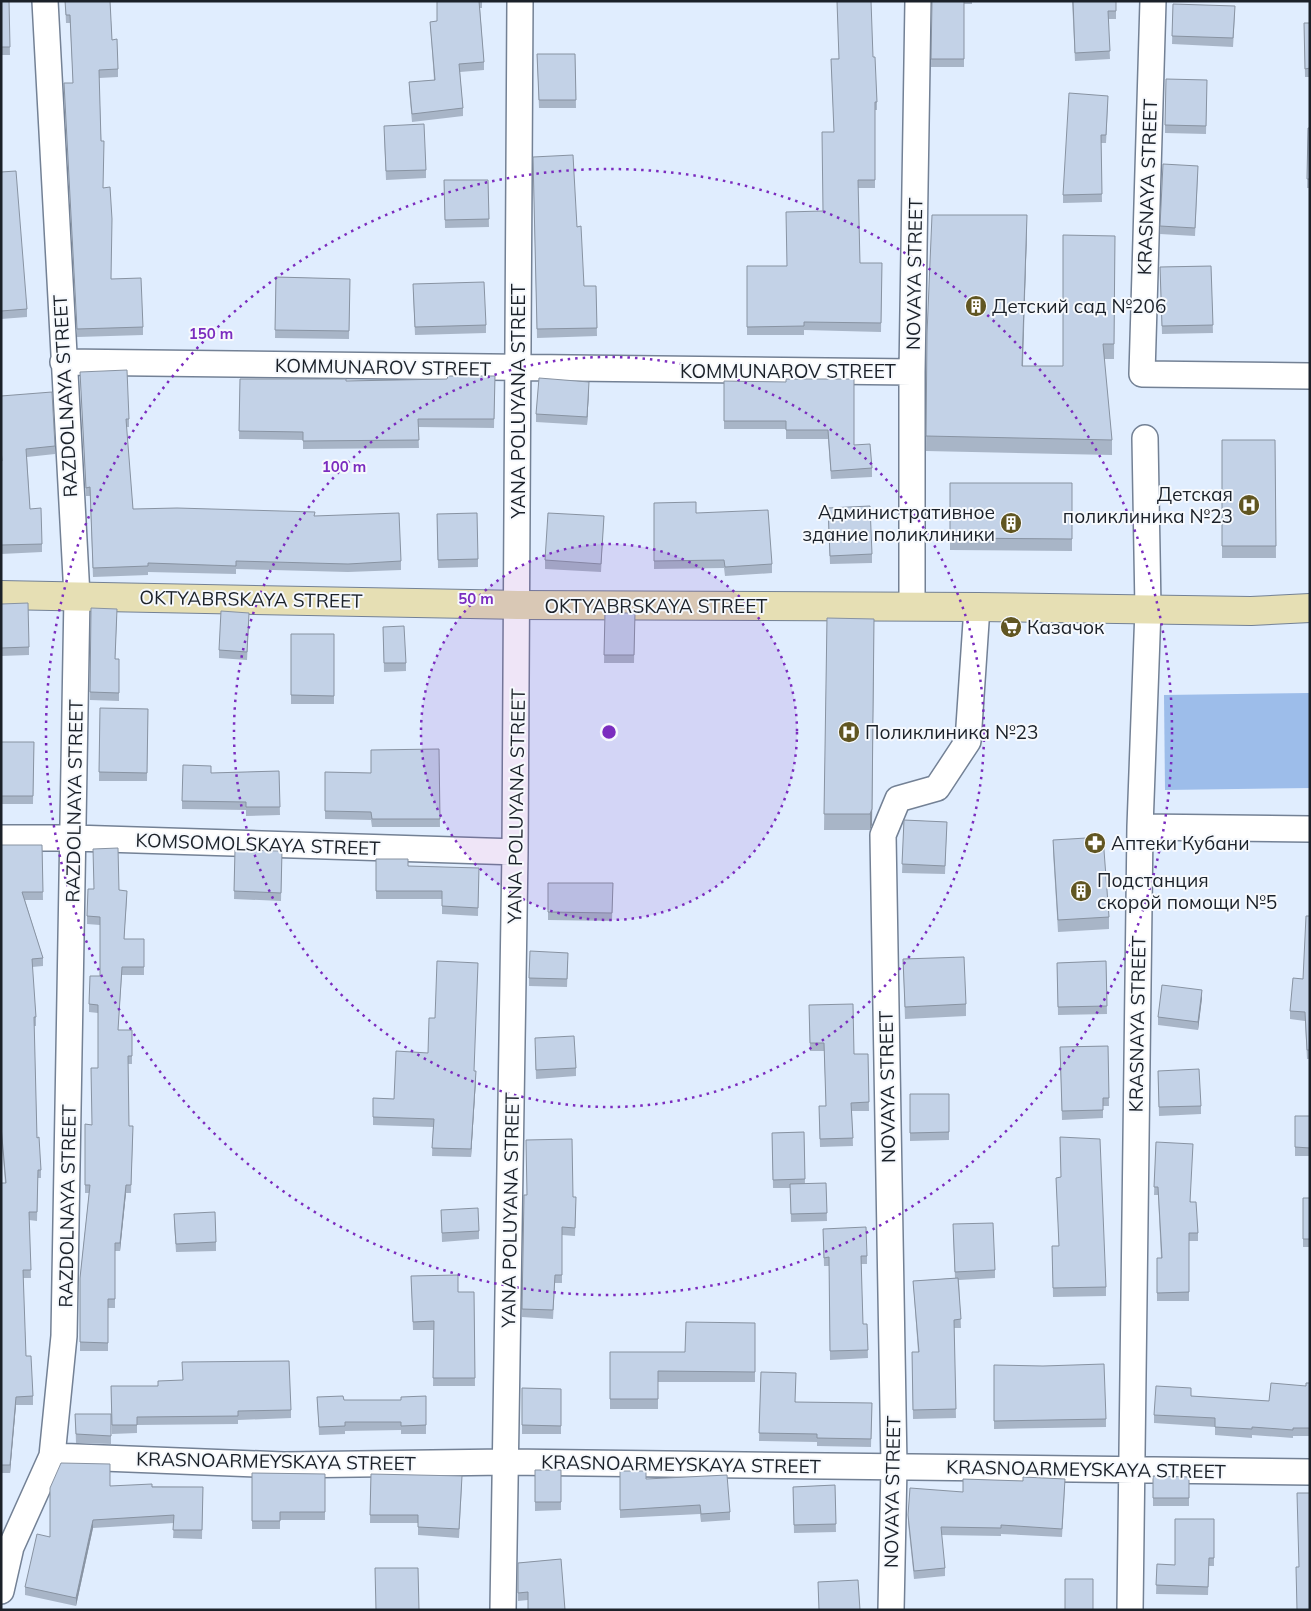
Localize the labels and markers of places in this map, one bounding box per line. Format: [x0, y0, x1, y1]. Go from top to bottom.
building icon: Детский сад №206 [964, 294, 988, 318]
place label: Детский сад №206 [992, 294, 1166, 318]
place label: Детская поликлиника №23 [1063, 482, 1233, 528]
hospital icon: Детская поликлиника №23 [1237, 493, 1261, 517]
place label: Административное здание поликлиники [802, 500, 995, 546]
building icon: Административное здание поликлиники [999, 511, 1023, 535]
supermarket icon: Казачок [999, 615, 1023, 639]
place label: Казачок [1027, 615, 1105, 639]
hospital icon: Поликлиника №23 [837, 720, 861, 744]
place label: Поликлиника №23 [865, 720, 1038, 744]
centre of rings [600, 723, 618, 741]
pharmacy icon: Аптеки Кубани [1083, 831, 1107, 855]
place label: Аптеки Кубани [1111, 831, 1250, 855]
place label: Подстанция скорой помощи №5 [1097, 868, 1277, 914]
building icon: Подстанция скорой помощи №5 [1069, 879, 1093, 903]

